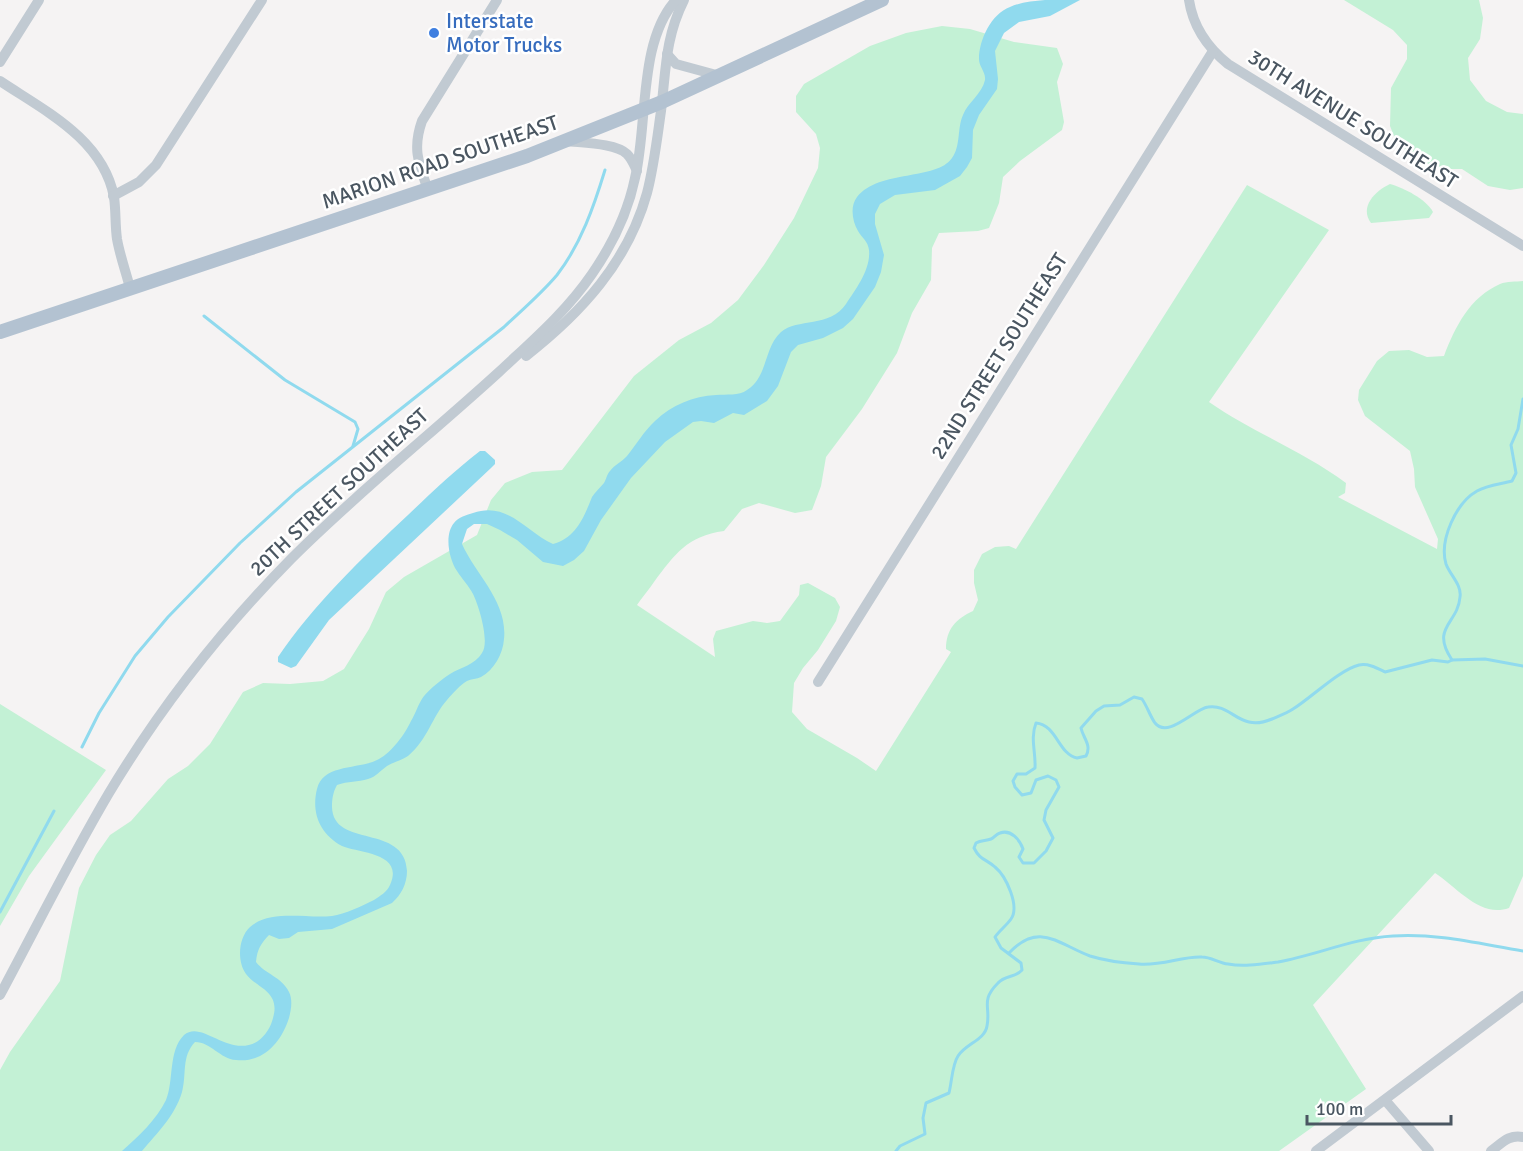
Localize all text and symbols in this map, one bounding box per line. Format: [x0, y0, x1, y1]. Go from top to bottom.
place label: Interstate Motor Trucks [446, 8, 562, 58]
marker: Interstate Motor Trucks [427, 26, 441, 40]
street label: 30TH AVENUE SOUTHEAST [1243, 44, 1463, 195]
street label: MARION ROAD SOUTHEAST [318, 109, 562, 215]
street label: 22ND STREET SOUTHEAST [925, 248, 1073, 464]
street label: 20TH STREET SOUTHEAST [244, 402, 434, 582]
scale bar [1307, 1088, 1451, 1126]
text: 100 m [1316, 1098, 1363, 1120]

